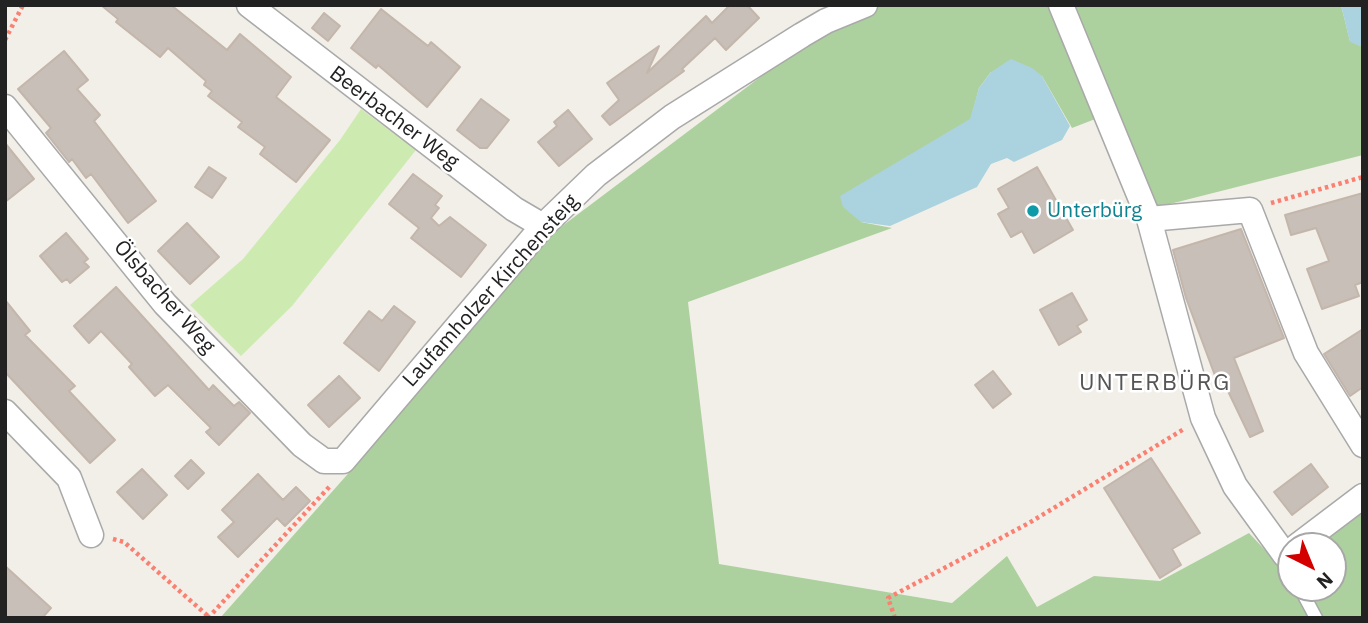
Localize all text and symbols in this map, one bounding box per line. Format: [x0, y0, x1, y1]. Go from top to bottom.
street label: Beerbacher Weg [324, 61, 464, 175]
street label: Laufamholzer Kirchensteig [398, 190, 584, 392]
place label: Unterbürg [1047, 198, 1142, 224]
marker: Unterbürg [1025, 203, 1041, 219]
street label: Ölsbacher Weg [108, 235, 220, 359]
district label: UNTERBÜRG [1080, 369, 1230, 397]
north arrow [1277, 532, 1347, 602]
text: N [1312, 567, 1338, 594]

